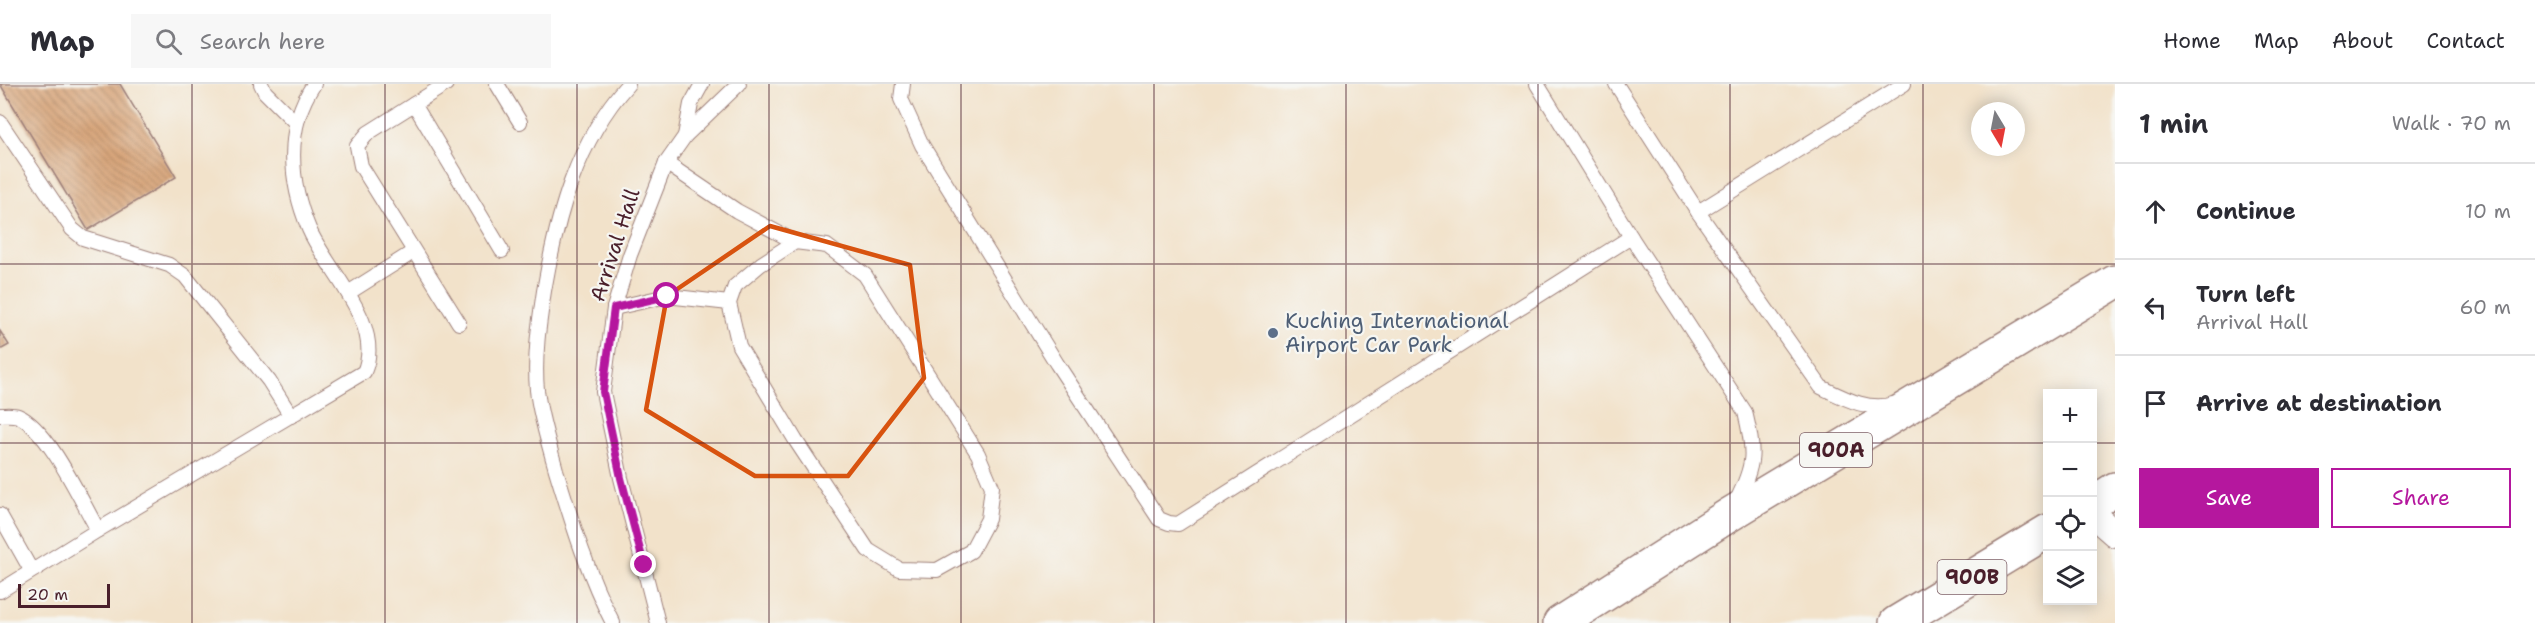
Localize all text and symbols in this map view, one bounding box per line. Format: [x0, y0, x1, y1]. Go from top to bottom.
search box [131, 14, 551, 68]
text: Map [30, 22, 95, 60]
icon: search [152, 25, 185, 58]
text: Search here [200, 27, 325, 56]
text: Home [2163, 27, 2221, 55]
text: Map [2254, 27, 2299, 55]
text: About [2332, 27, 2393, 55]
text: Contact [2426, 27, 2505, 55]
north arrow [1971, 102, 2025, 156]
text: 1 min [2139, 106, 2208, 141]
text: Walk · 70 m [2392, 110, 2511, 136]
street label: Arrival Hall [584, 184, 647, 305]
icon: ahead [2139, 195, 2172, 228]
text: Continue [2196, 197, 2296, 226]
text: 10 m [2465, 198, 2511, 224]
text: Turn left [2196, 280, 2295, 309]
route start [653, 282, 679, 308]
icon: left [2139, 291, 2172, 324]
text: 60 m [2459, 294, 2511, 320]
place label: Kuching International Airport Car Park [1285, 307, 1509, 359]
text: Arrival Hall [2196, 309, 2308, 335]
marker: Kuching International Airport Car Park [1266, 326, 1280, 340]
icon: arrive [2139, 387, 2172, 420]
map controls [2043, 389, 2097, 605]
button: + [2043, 389, 2097, 443]
text: Arrive at destination [2196, 389, 2442, 418]
road number: 900A [1800, 433, 1872, 467]
button: − [2043, 443, 2097, 497]
button: Save [2139, 468, 2319, 528]
button: Share [2331, 468, 2511, 528]
button: locate [2043, 497, 2097, 551]
route end [630, 551, 656, 577]
button: layers [2043, 551, 2097, 605]
road number: 900B [1938, 560, 2006, 594]
scale bar [18, 581, 110, 608]
text: 20 m [27, 584, 68, 605]

